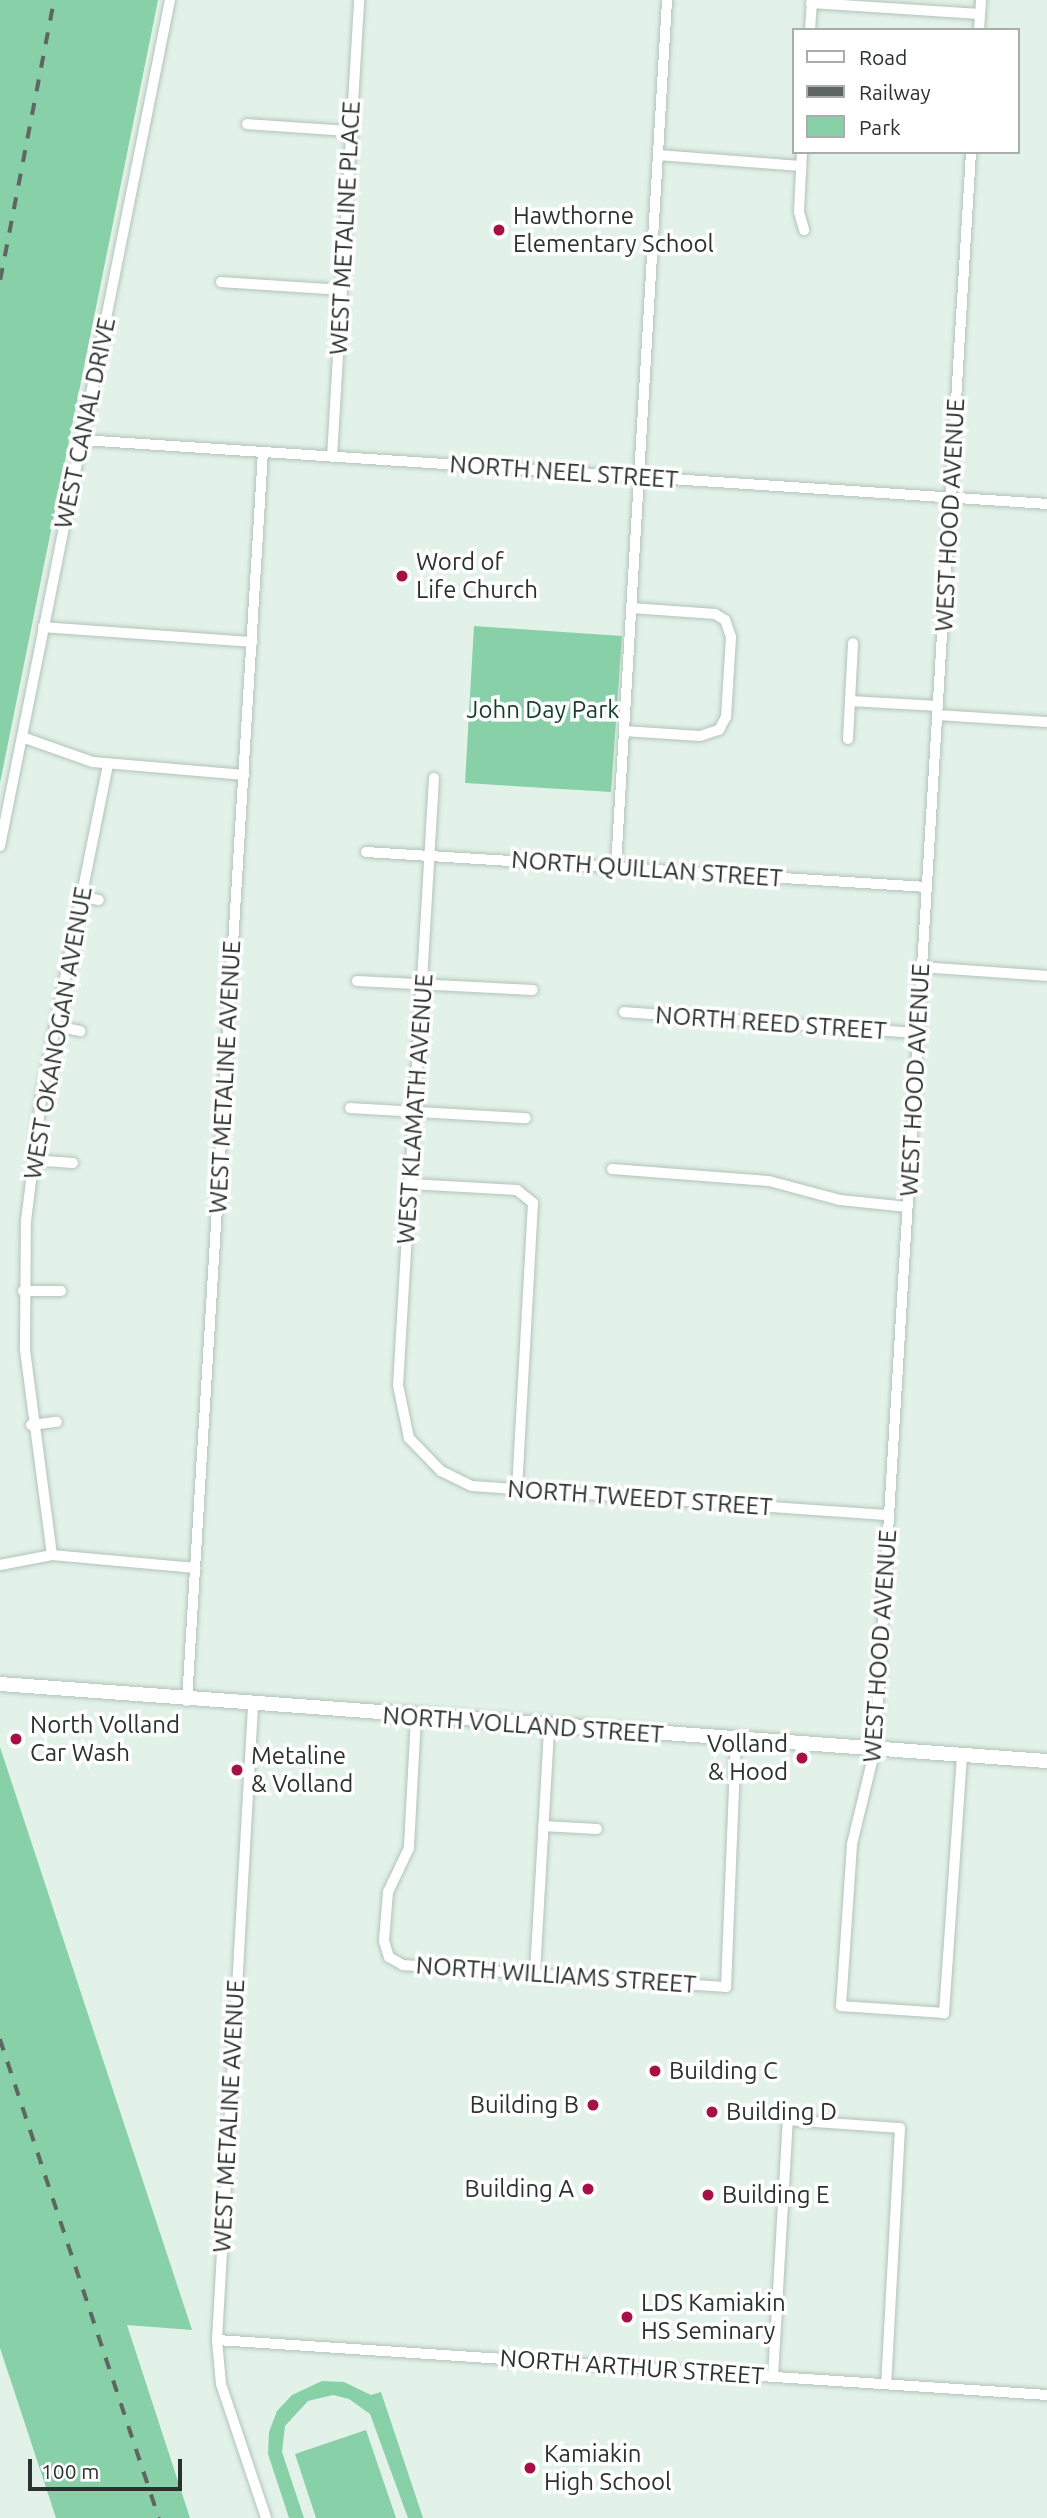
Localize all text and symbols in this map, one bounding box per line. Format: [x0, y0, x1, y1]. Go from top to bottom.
legend [792, 28, 1019, 154]
text: Road [859, 45, 907, 69]
text: Railway [859, 80, 931, 104]
street label: WEST METALINE PLACE [324, 100, 366, 356]
text: Park [859, 115, 901, 139]
place label: Hawthorne Elementary School [513, 202, 714, 258]
marker: Hawthorne Elementary School [491, 222, 507, 238]
street label: WEST CANAL DRIVE [49, 315, 121, 531]
street label: WEST HOOD AVENUE [930, 398, 970, 632]
street label: NORTH NEEL STREET [449, 450, 679, 494]
place label: Word of Life Church [416, 548, 538, 604]
marker: Word of Life Church [394, 568, 410, 584]
park label: John Day Park [467, 696, 619, 724]
street label: NORTH QUILLAN STREET [510, 845, 784, 893]
street label: WEST OKANOGAN AVENUE [18, 884, 98, 1182]
street label: WEST METALINE AVENUE [203, 940, 247, 1214]
street label: WEST HOOD AVENUE [895, 963, 935, 1197]
street label: WEST KLAMATH AVENUE [391, 973, 439, 1245]
street label: NORTH REED STREET [654, 1001, 888, 1045]
street label: NORTH TWEEDT STREET [506, 1474, 774, 1522]
street label: WEST HOOD AVENUE [857, 1529, 903, 1763]
street label: NORTH VOLLAND STREET [382, 1701, 664, 1749]
place label: North Volland Car Wash [30, 1711, 180, 1767]
place label: Volland & Hood [707, 1730, 788, 1786]
marker: North Volland Car Wash [8, 1731, 24, 1747]
place label: Metaline & Volland [251, 1742, 353, 1798]
marker: Volland & Hood [794, 1750, 810, 1766]
marker: Metaline & Volland [229, 1762, 245, 1778]
street label: NORTH WILLIAMS STREET [415, 1951, 697, 1999]
street label: WEST METALINE AVENUE [207, 1979, 251, 2253]
place label: Building C [669, 2057, 778, 2085]
marker: Building C [647, 2063, 663, 2079]
place label: Building B [470, 2091, 579, 2119]
marker: Building B [585, 2097, 601, 2113]
place label: Building D [726, 2098, 837, 2126]
marker: Building D [704, 2104, 720, 2120]
place label: Building A [464, 2175, 574, 2203]
marker: Building A [580, 2181, 596, 2197]
place label: Building E [722, 2181, 829, 2209]
marker: Building E [700, 2187, 716, 2203]
place label: LDS Kamiakin HS Seminary [641, 2289, 786, 2345]
marker: LDS Kamiakin HS Seminary [619, 2309, 635, 2325]
street label: NORTH ARTHUR STREET [499, 2343, 765, 2391]
place label: Kamiakin High School [544, 2440, 671, 2496]
scale bar [32, 2444, 186, 2488]
text: 100 m [41, 2459, 99, 2483]
marker: Kamiakin High School [522, 2460, 538, 2476]

